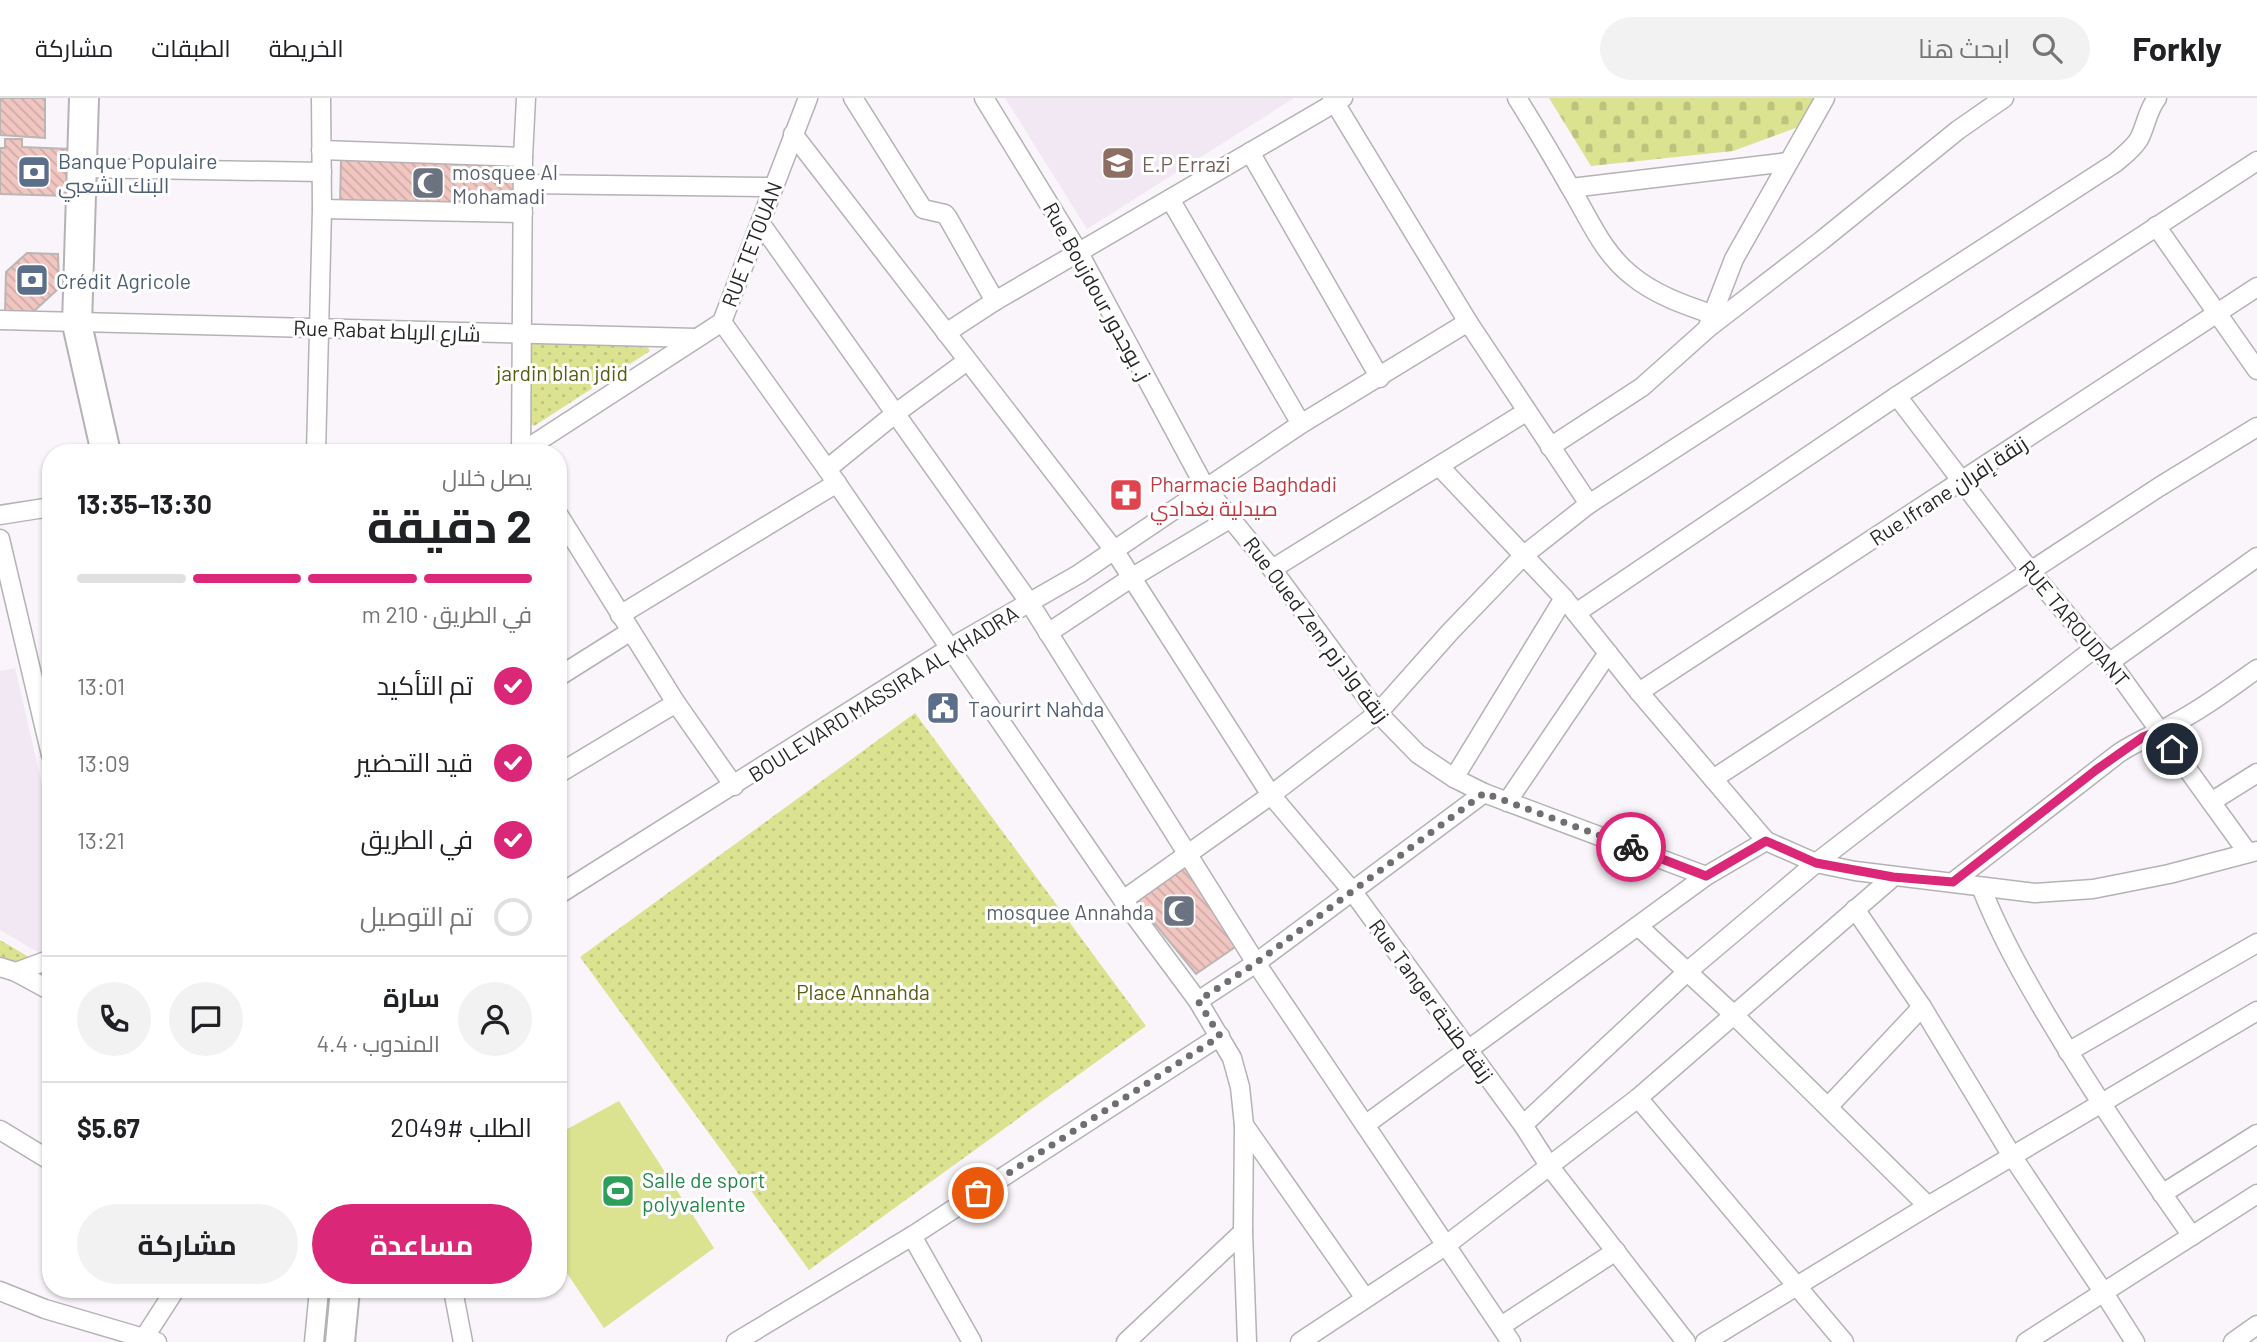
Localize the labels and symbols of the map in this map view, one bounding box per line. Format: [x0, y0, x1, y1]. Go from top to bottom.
school or university icon: E.P Errazi [1099, 144, 1137, 182]
place label: Banque Populaire البنك الشعبي [58, 148, 217, 202]
place label: E.P Errazi [1142, 151, 1231, 176]
bank icon: Banque Populaire البنك الشعبي [15, 153, 53, 191]
place label: mosquee Al Mohamadi [452, 159, 558, 208]
mosque icon: mosquee Al Mohamadi [409, 164, 447, 202]
street label: RUE TETOUAN [716, 178, 786, 310]
street label: Rue Boujdour ز. بوجدور [1038, 198, 1157, 385]
bank icon: Crédit Agricole [13, 261, 51, 299]
place label: Crédit Agricole [56, 268, 191, 293]
street label: Rue Rabat شارع الرباط [293, 314, 481, 349]
park label: jardin blan jdid [495, 360, 628, 385]
street label: Rue Ifrane زنقة إفران [1865, 430, 2032, 552]
place label: Pharmacie Baghdadi صيدلية بغدادي [1150, 471, 1337, 525]
pharmacy icon: Pharmacie Baghdadi صيدلية بغدادي [1107, 476, 1145, 514]
street label: Rue Oued Zem زنقة واد زم [1237, 531, 1395, 729]
street label: RUE TAROUDANT [2015, 555, 2135, 692]
street label: BOULEVARD MASSIRA AL KHADRA [744, 599, 1023, 787]
public building icon: Taourirt Nahda [924, 689, 962, 727]
place label: Taourirt Nahda [968, 696, 1104, 721]
pin [2142, 719, 2202, 779]
courier [1596, 812, 1666, 882]
mosque icon: mosquee Annahda [1160, 892, 1198, 930]
place label: mosquee Annahda [986, 899, 1154, 924]
street label: Rue Tanger زنقة طنجة [1364, 914, 1499, 1087]
park label: Place Annahda [796, 979, 930, 1004]
pin [948, 1163, 1008, 1223]
place label: Salle de sport polyvalente [642, 1167, 765, 1216]
sports icon: Salle de sport polyvalente [599, 1172, 637, 1210]

